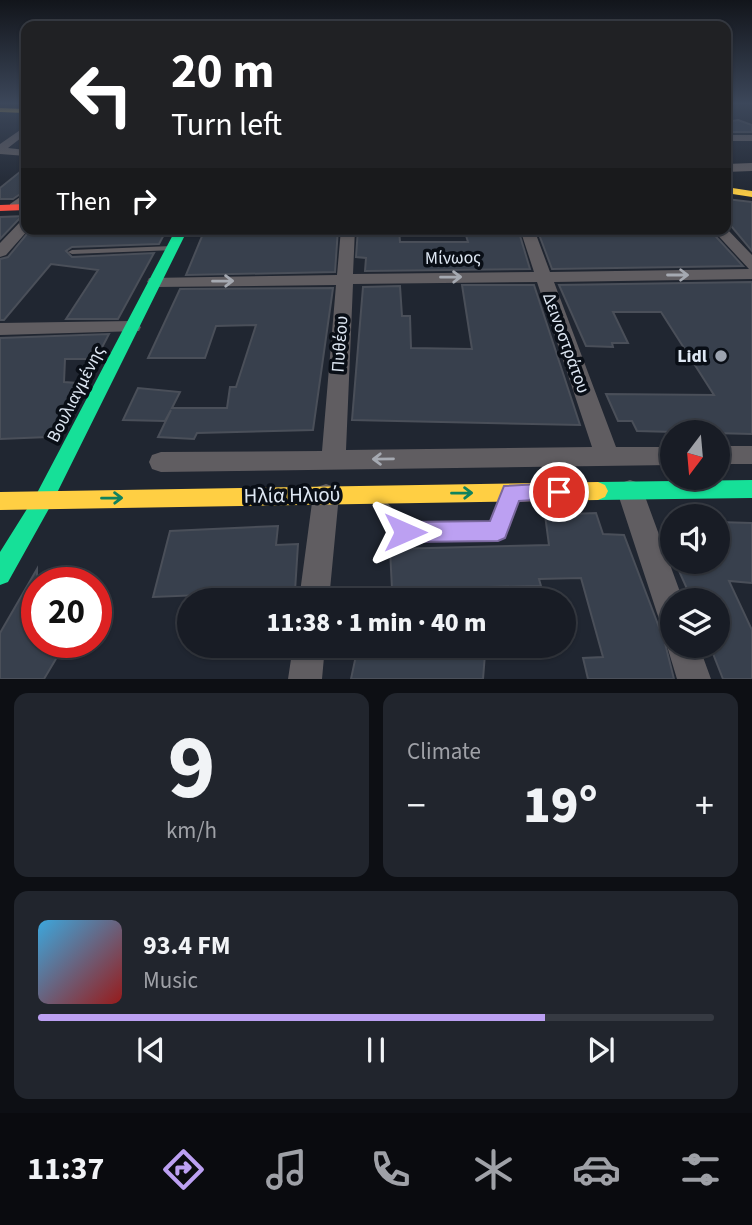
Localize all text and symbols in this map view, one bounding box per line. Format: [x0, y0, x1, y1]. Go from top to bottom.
text: 20 m [171, 37, 275, 107]
icon: left [56, 49, 147, 140]
text: Turn left [171, 102, 282, 148]
icon: right [125, 182, 163, 220]
text: Then [56, 183, 111, 220]
street label: Μίνωος [425, 245, 481, 271]
one-way arrow [667, 268, 690, 282]
one-way arrow [439, 270, 462, 284]
one-way arrow [212, 274, 235, 288]
street label: Δεινοστράτου [536, 289, 596, 397]
street label: Πυθέου [326, 315, 354, 373]
street label: Βουλιαγμένης [41, 341, 111, 447]
place label: Lidl [677, 344, 707, 369]
marker: Lidl [713, 348, 729, 364]
north arrow [660, 420, 730, 490]
map controls [660, 420, 730, 658]
one-way arrow [372, 452, 395, 466]
pin [529, 462, 589, 522]
icon: arrive [540, 473, 578, 511]
street label: Ηλία Ηλιού [243, 479, 341, 511]
one-way arrow [450, 486, 473, 500]
one-way arrow [100, 491, 123, 505]
position arrow [368, 495, 442, 569]
button: sound [660, 504, 730, 574]
speed limit sign: 20 [21, 567, 112, 658]
button: layers [660, 588, 730, 658]
text: 11:38 · 1 min · 40 m [267, 604, 486, 641]
text: 9 [167, 704, 216, 833]
text: Climate [407, 735, 481, 768]
text: 19° [523, 769, 598, 843]
text: − [407, 779, 426, 833]
text: + [695, 779, 714, 833]
text: km/h [166, 814, 217, 847]
text: 93.4 FM [143, 927, 231, 964]
text: Music [143, 964, 198, 997]
icon: previous [132, 1031, 170, 1069]
icon: pause [357, 1031, 395, 1069]
icon: next [582, 1031, 620, 1069]
icon: directions [159, 1145, 208, 1194]
icon: music [262, 1145, 311, 1194]
icon: phone [366, 1145, 415, 1194]
icon: climate [469, 1145, 518, 1194]
icon: car [572, 1145, 621, 1194]
icon: filters [676, 1145, 725, 1194]
text: 11:37 [27, 1146, 104, 1192]

